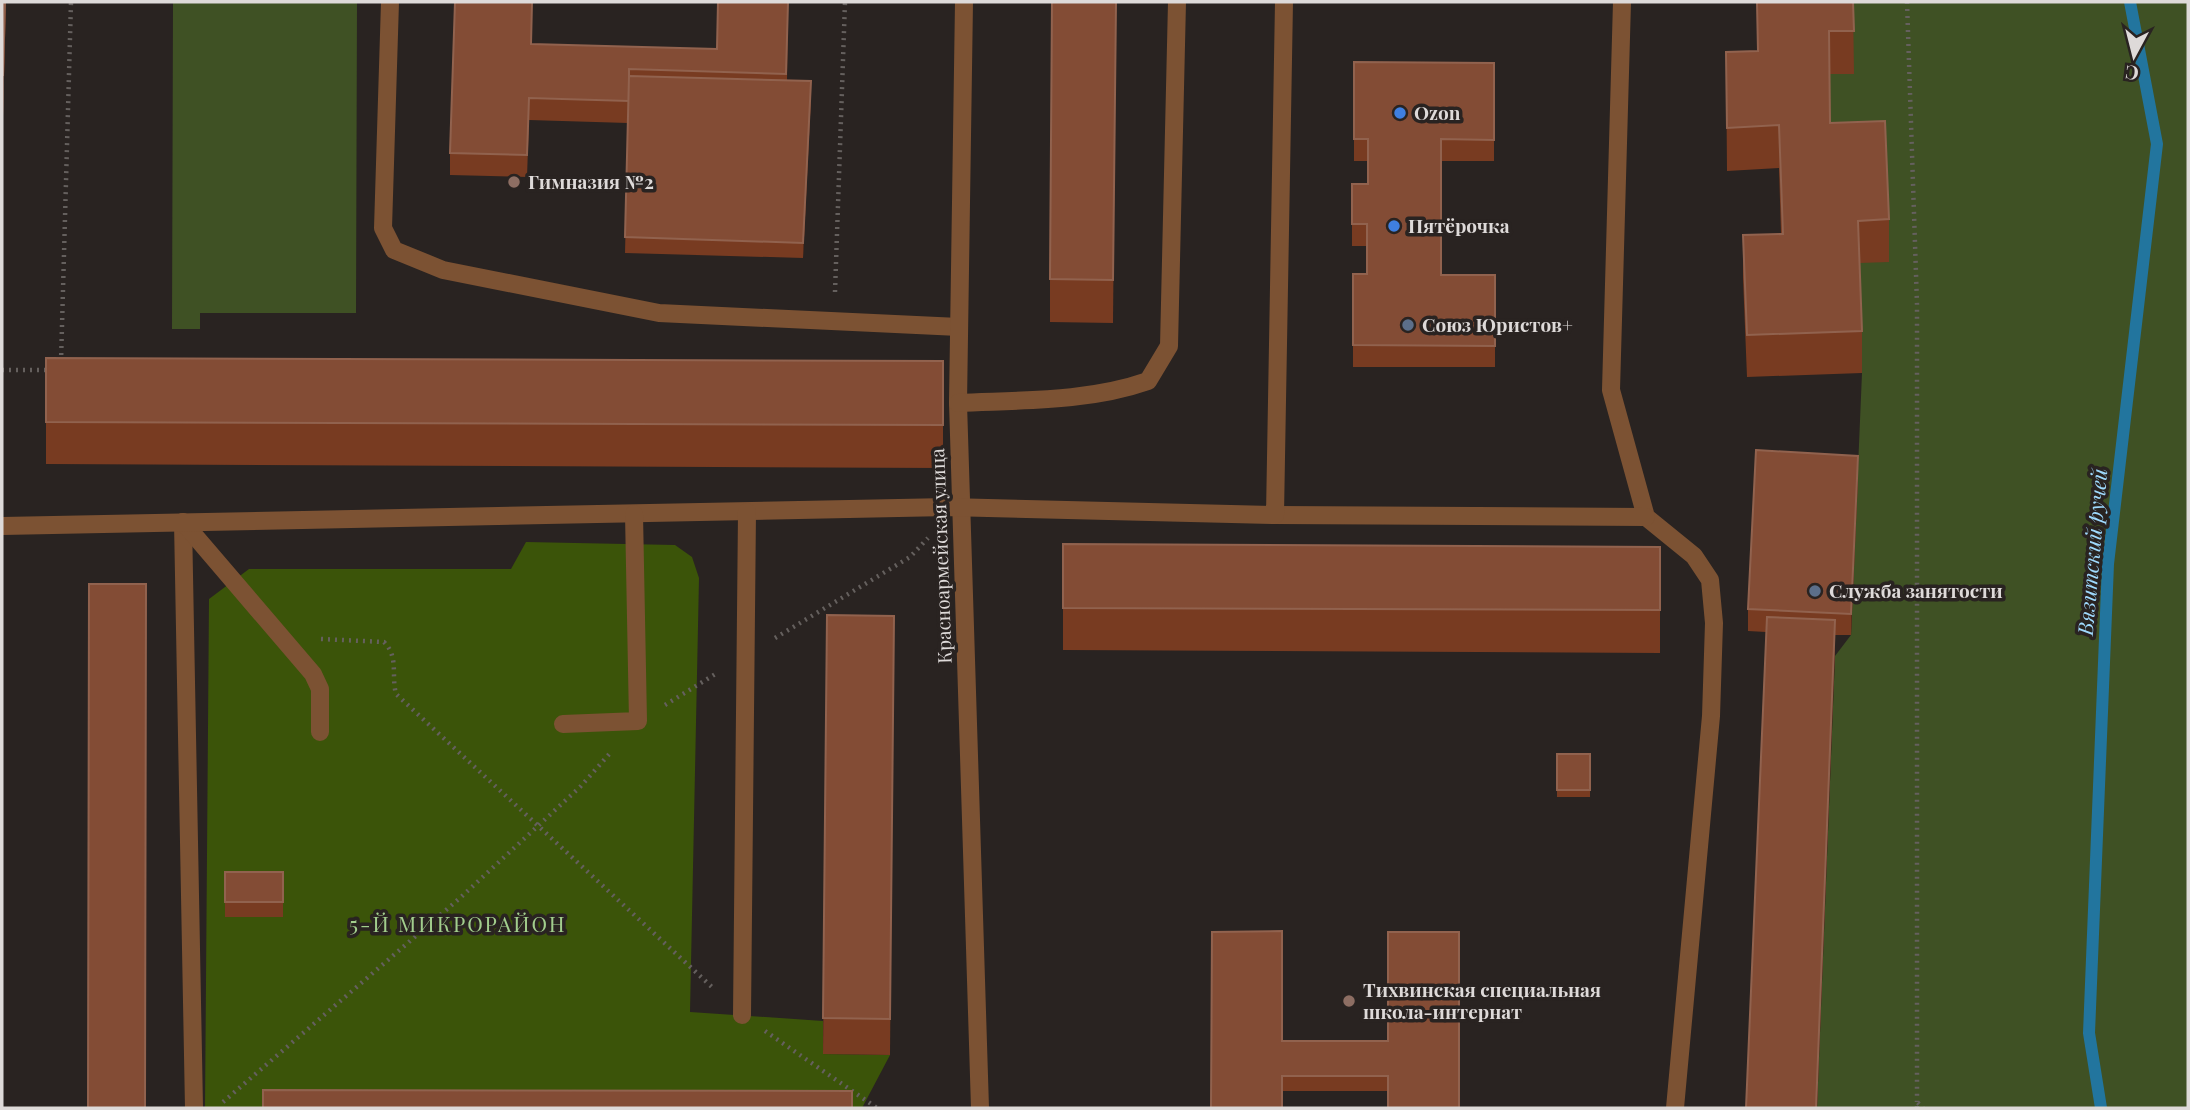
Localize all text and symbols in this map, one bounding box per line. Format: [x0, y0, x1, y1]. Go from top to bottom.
north arrow [2099, 21, 2169, 91]
text: С [2124, 60, 2140, 88]
place label: Ozon [1414, 99, 1461, 125]
marker: Ozon [1392, 105, 1408, 121]
place label: Гимназия №2 [528, 168, 654, 194]
marker: Гимназия №2 [506, 174, 522, 190]
place label: Пятёрочка [1408, 212, 1510, 238]
marker: Пятёрочка [1386, 218, 1402, 234]
place label: Союз Юристов+ [1422, 311, 1573, 337]
marker: Союз Юристов+ [1400, 317, 1416, 333]
street label: Красноармейская улица [923, 447, 957, 664]
water label: Вязитский ручей [2070, 466, 2112, 637]
place label: Служба занятости [1829, 577, 2003, 603]
marker: Служба занятости [1807, 583, 1823, 599]
district label: 5-Й МИКРОРАЙОН [349, 909, 567, 937]
place label: Тихвинская специальная школа-интернат [1363, 976, 1601, 1024]
marker: Тихвинская специальная школа-интернат [1341, 993, 1357, 1009]

